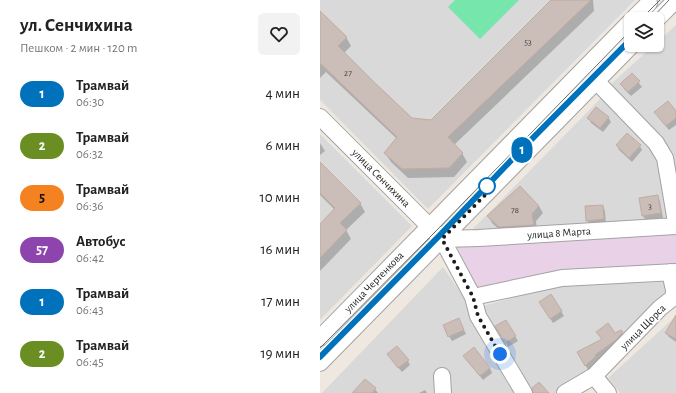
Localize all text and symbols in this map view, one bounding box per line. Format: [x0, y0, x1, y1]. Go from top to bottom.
map controls [624, 12, 664, 52]
button: layers [624, 12, 664, 52]
button: heart [258, 13, 300, 55]
text: ул. Сенчихина [20, 16, 133, 35]
house number: 53 [524, 38, 532, 47]
text: Пешком · 2 мин · 120 m [20, 42, 137, 55]
house number: 27 [344, 69, 352, 78]
text: Трамвай [76, 78, 129, 93]
text: 4 мин [265, 86, 300, 101]
text: 1 [39, 87, 45, 101]
text: 06:30 [76, 96, 104, 109]
text: Трамвай [76, 130, 129, 145]
line badge: 1 [509, 137, 535, 163]
text: 6 мин [266, 138, 300, 153]
text: 2 [39, 139, 45, 153]
text: 1 [519, 143, 525, 157]
street label: улица Сенчихина [349, 146, 412, 209]
text: 06:32 [76, 148, 103, 161]
unlabelled marker [478, 177, 496, 195]
text: Трамвай [76, 182, 129, 197]
text: 10 мин [260, 190, 300, 205]
text: 5 [39, 191, 45, 205]
text: 06:36 [76, 200, 103, 213]
house number: 3 [648, 202, 652, 211]
house number: 78 [511, 206, 519, 215]
street label: улица 8 Марта [526, 225, 591, 241]
text: Автобус [76, 234, 126, 249]
text: 16 мин [260, 242, 300, 257]
text: 57 [36, 243, 48, 257]
street label: улица Чертенкова [342, 250, 406, 315]
text: 06:42 [76, 252, 104, 265]
text: Трамвай [76, 286, 129, 301]
text: 17 мин [261, 294, 300, 309]
text: 1 [39, 295, 45, 309]
street label: улица Щорса [618, 302, 668, 352]
text: 06:43 [76, 304, 104, 317]
text: Трамвай [76, 338, 129, 353]
your location [490, 344, 510, 364]
text: 19 мин [260, 346, 300, 361]
text: 2 [39, 347, 45, 361]
text: 06:45 [76, 356, 104, 369]

